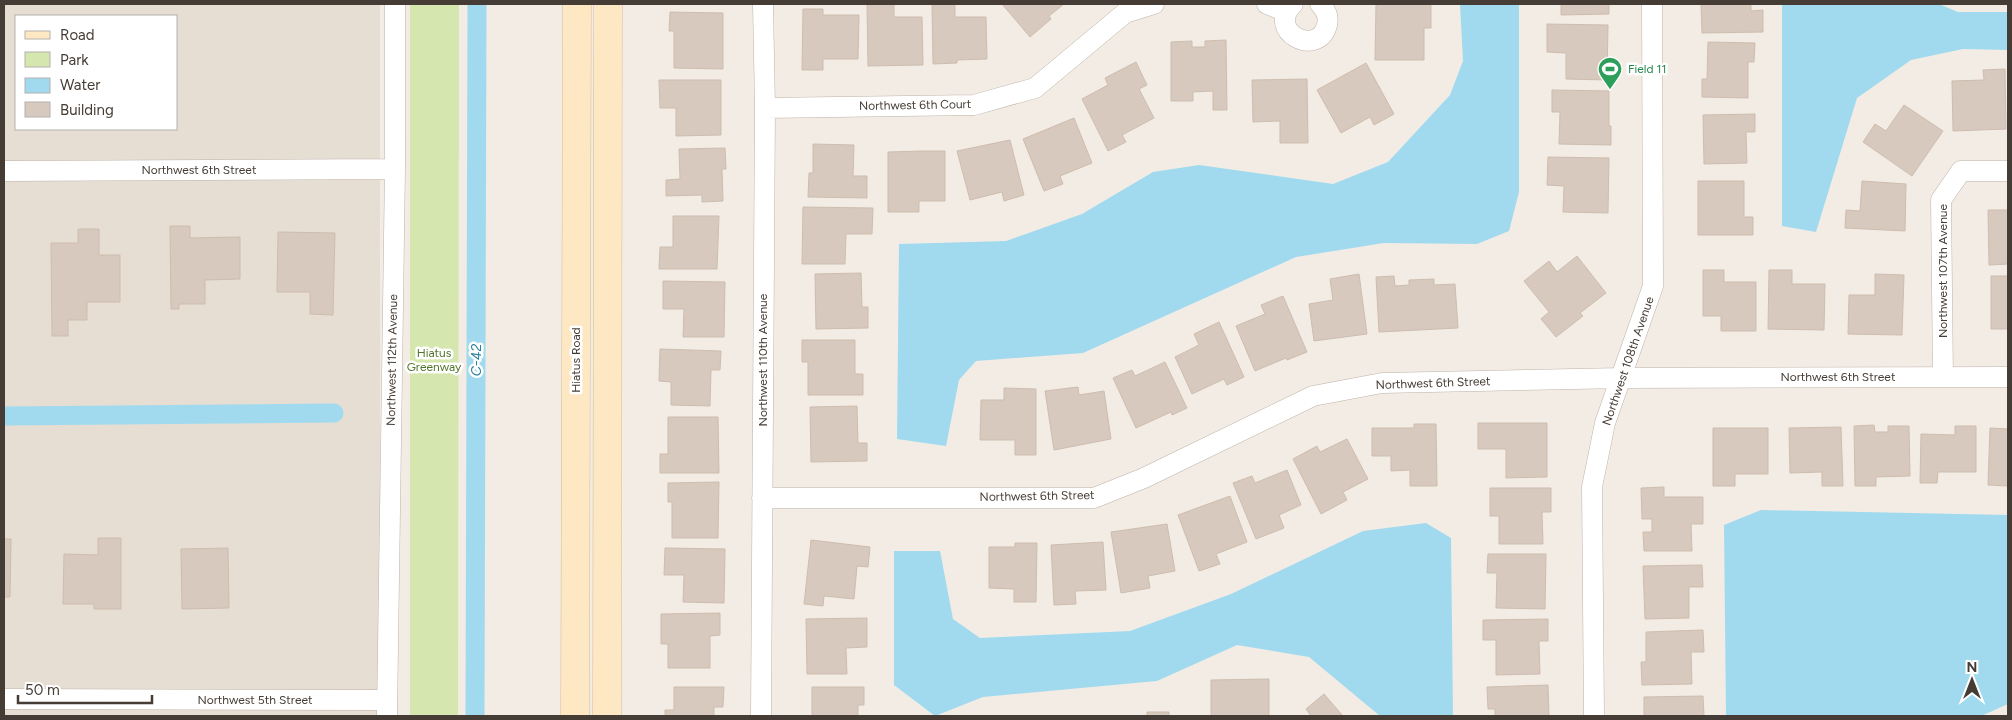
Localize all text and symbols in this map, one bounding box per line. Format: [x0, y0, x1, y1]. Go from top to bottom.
legend [15, 15, 178, 130]
text: Road [60, 26, 95, 44]
text: Park [60, 51, 89, 69]
sports icon: Field 11 [1597, 56, 1623, 90]
place label: Field 11 [1628, 62, 1666, 76]
text: Water [60, 76, 100, 94]
street label: Northwest 6th Court [859, 97, 972, 113]
text: Building [60, 101, 114, 119]
street label: Northwest 6th Street [142, 163, 257, 177]
street label: Northwest 107th Avenue [1936, 203, 1950, 338]
street label: Northwest 110th Avenue [756, 293, 770, 426]
street label: Northwest 112th Avenue [384, 294, 400, 426]
street label: Northwest 108th Avenue [1599, 294, 1657, 427]
street label: Hiatus Road [569, 327, 583, 393]
water label: C-42 [468, 344, 485, 376]
park label: Hiatus Greenway [407, 346, 462, 374]
street label: Northwest 6th Street [1781, 370, 1896, 384]
street label: Northwest 6th Street [1375, 374, 1491, 392]
street label: Northwest 6th Street [979, 488, 1095, 504]
north arrow [1947, 655, 1997, 705]
text: N [1967, 659, 1977, 676]
scale bar [18, 672, 151, 704]
text: 50 m [25, 681, 60, 699]
street label: Northwest 5th Street [197, 693, 313, 707]

